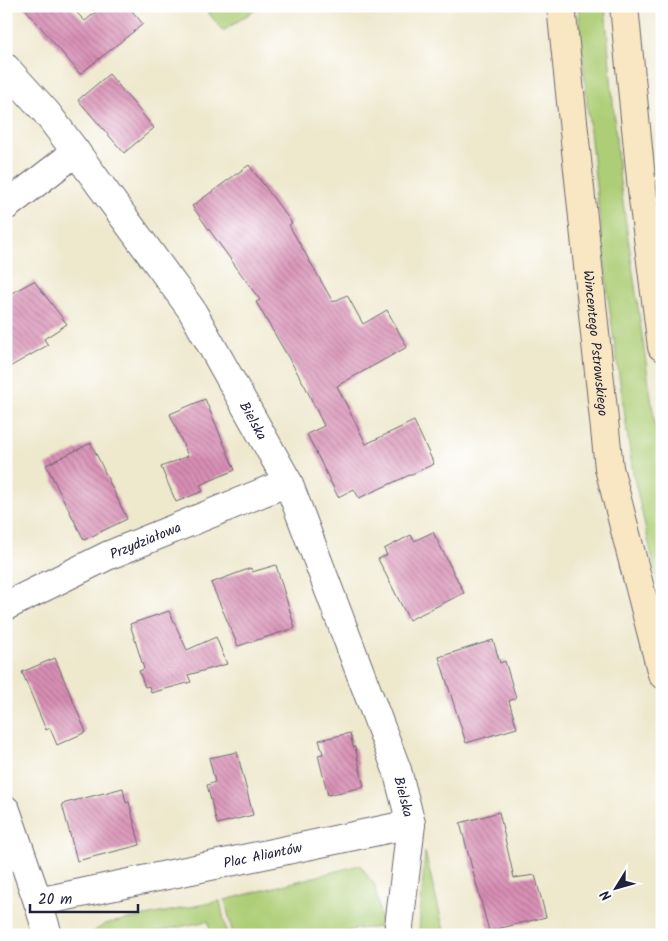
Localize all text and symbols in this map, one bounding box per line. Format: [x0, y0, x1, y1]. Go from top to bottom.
street label: Wincentego Pstrowskiego [577, 269, 614, 417]
street label: Bielska [233, 398, 272, 444]
street label: Przydziałowa [106, 517, 185, 566]
street label: Bielska [387, 774, 419, 820]
street label: Plac Aliantów [221, 837, 305, 875]
north arrow [590, 864, 640, 914]
scale bar [30, 881, 138, 913]
text: N [595, 885, 618, 905]
text: 20 m [38, 888, 72, 912]

